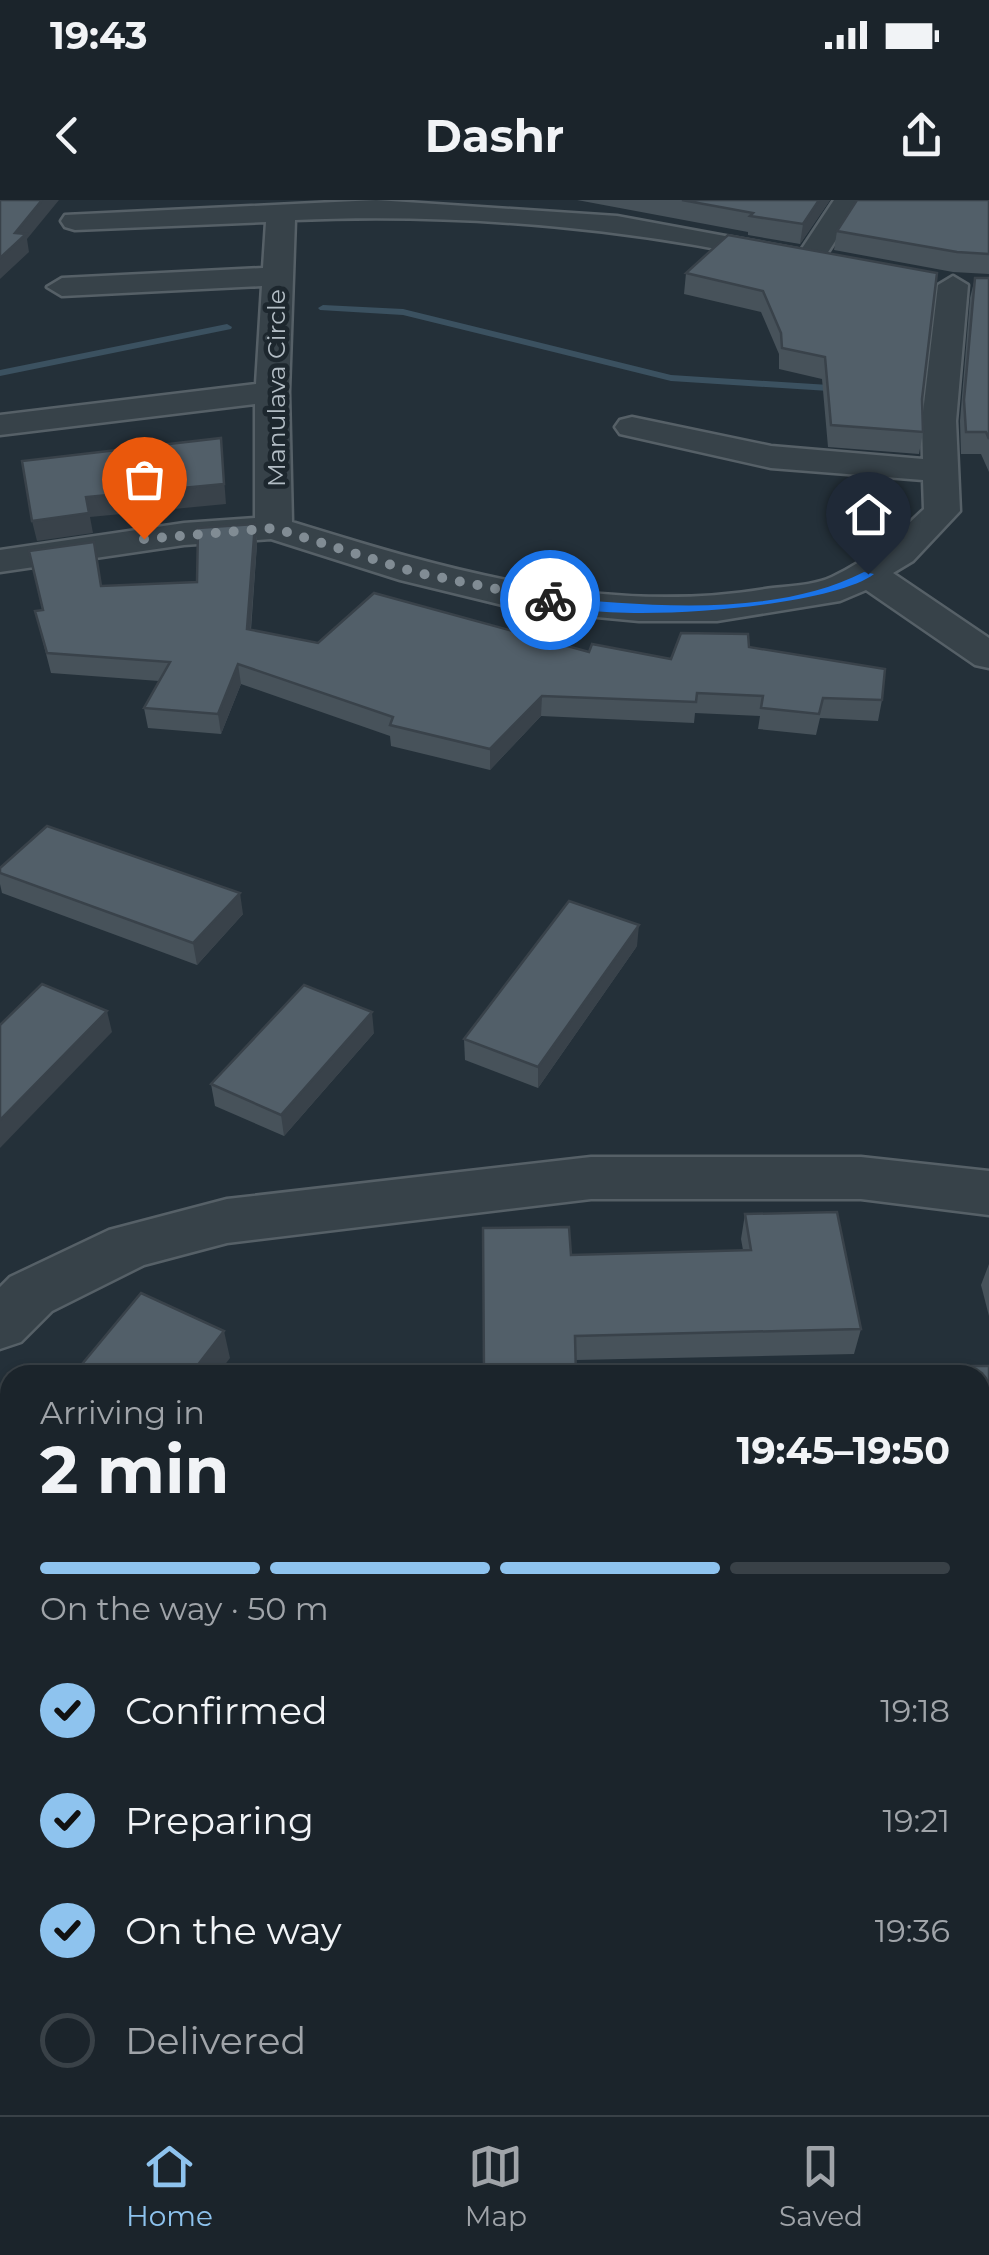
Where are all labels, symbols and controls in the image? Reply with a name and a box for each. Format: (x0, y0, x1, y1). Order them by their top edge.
text: 19:43 (50, 12, 147, 59)
icon: back (40, 108, 95, 163)
text: Dashr (425, 108, 564, 163)
icon: share (894, 108, 949, 163)
street label: Manulava Circle (261, 289, 291, 487)
pin (102, 437, 187, 540)
icon: bag (117, 452, 172, 507)
pin (826, 472, 911, 575)
icon: home (841, 487, 896, 542)
courier (500, 550, 600, 650)
icon: bike (523, 573, 578, 628)
text: Arriving in (40, 1393, 205, 1432)
text: 19:45–19:50 (736, 1427, 950, 1474)
text: 2 min (40, 1430, 229, 1509)
text: On the way · 50 m (40, 1589, 329, 1628)
icon: check (40, 1683, 95, 1738)
text: Confirmed (125, 1687, 328, 1734)
text: 19:18 (880, 1691, 950, 1730)
icon: check (40, 1793, 95, 1848)
text: Preparing (125, 1797, 314, 1844)
text: 19:21 (882, 1801, 950, 1840)
icon: check (40, 1903, 95, 1958)
text: On the way (125, 1907, 342, 1954)
text: 19:36 (875, 1911, 950, 1950)
text: Delivered (125, 2017, 306, 2064)
tab: Home (126, 2139, 213, 2233)
tab: Map (465, 2139, 527, 2233)
tab: Saved (779, 2139, 863, 2233)

